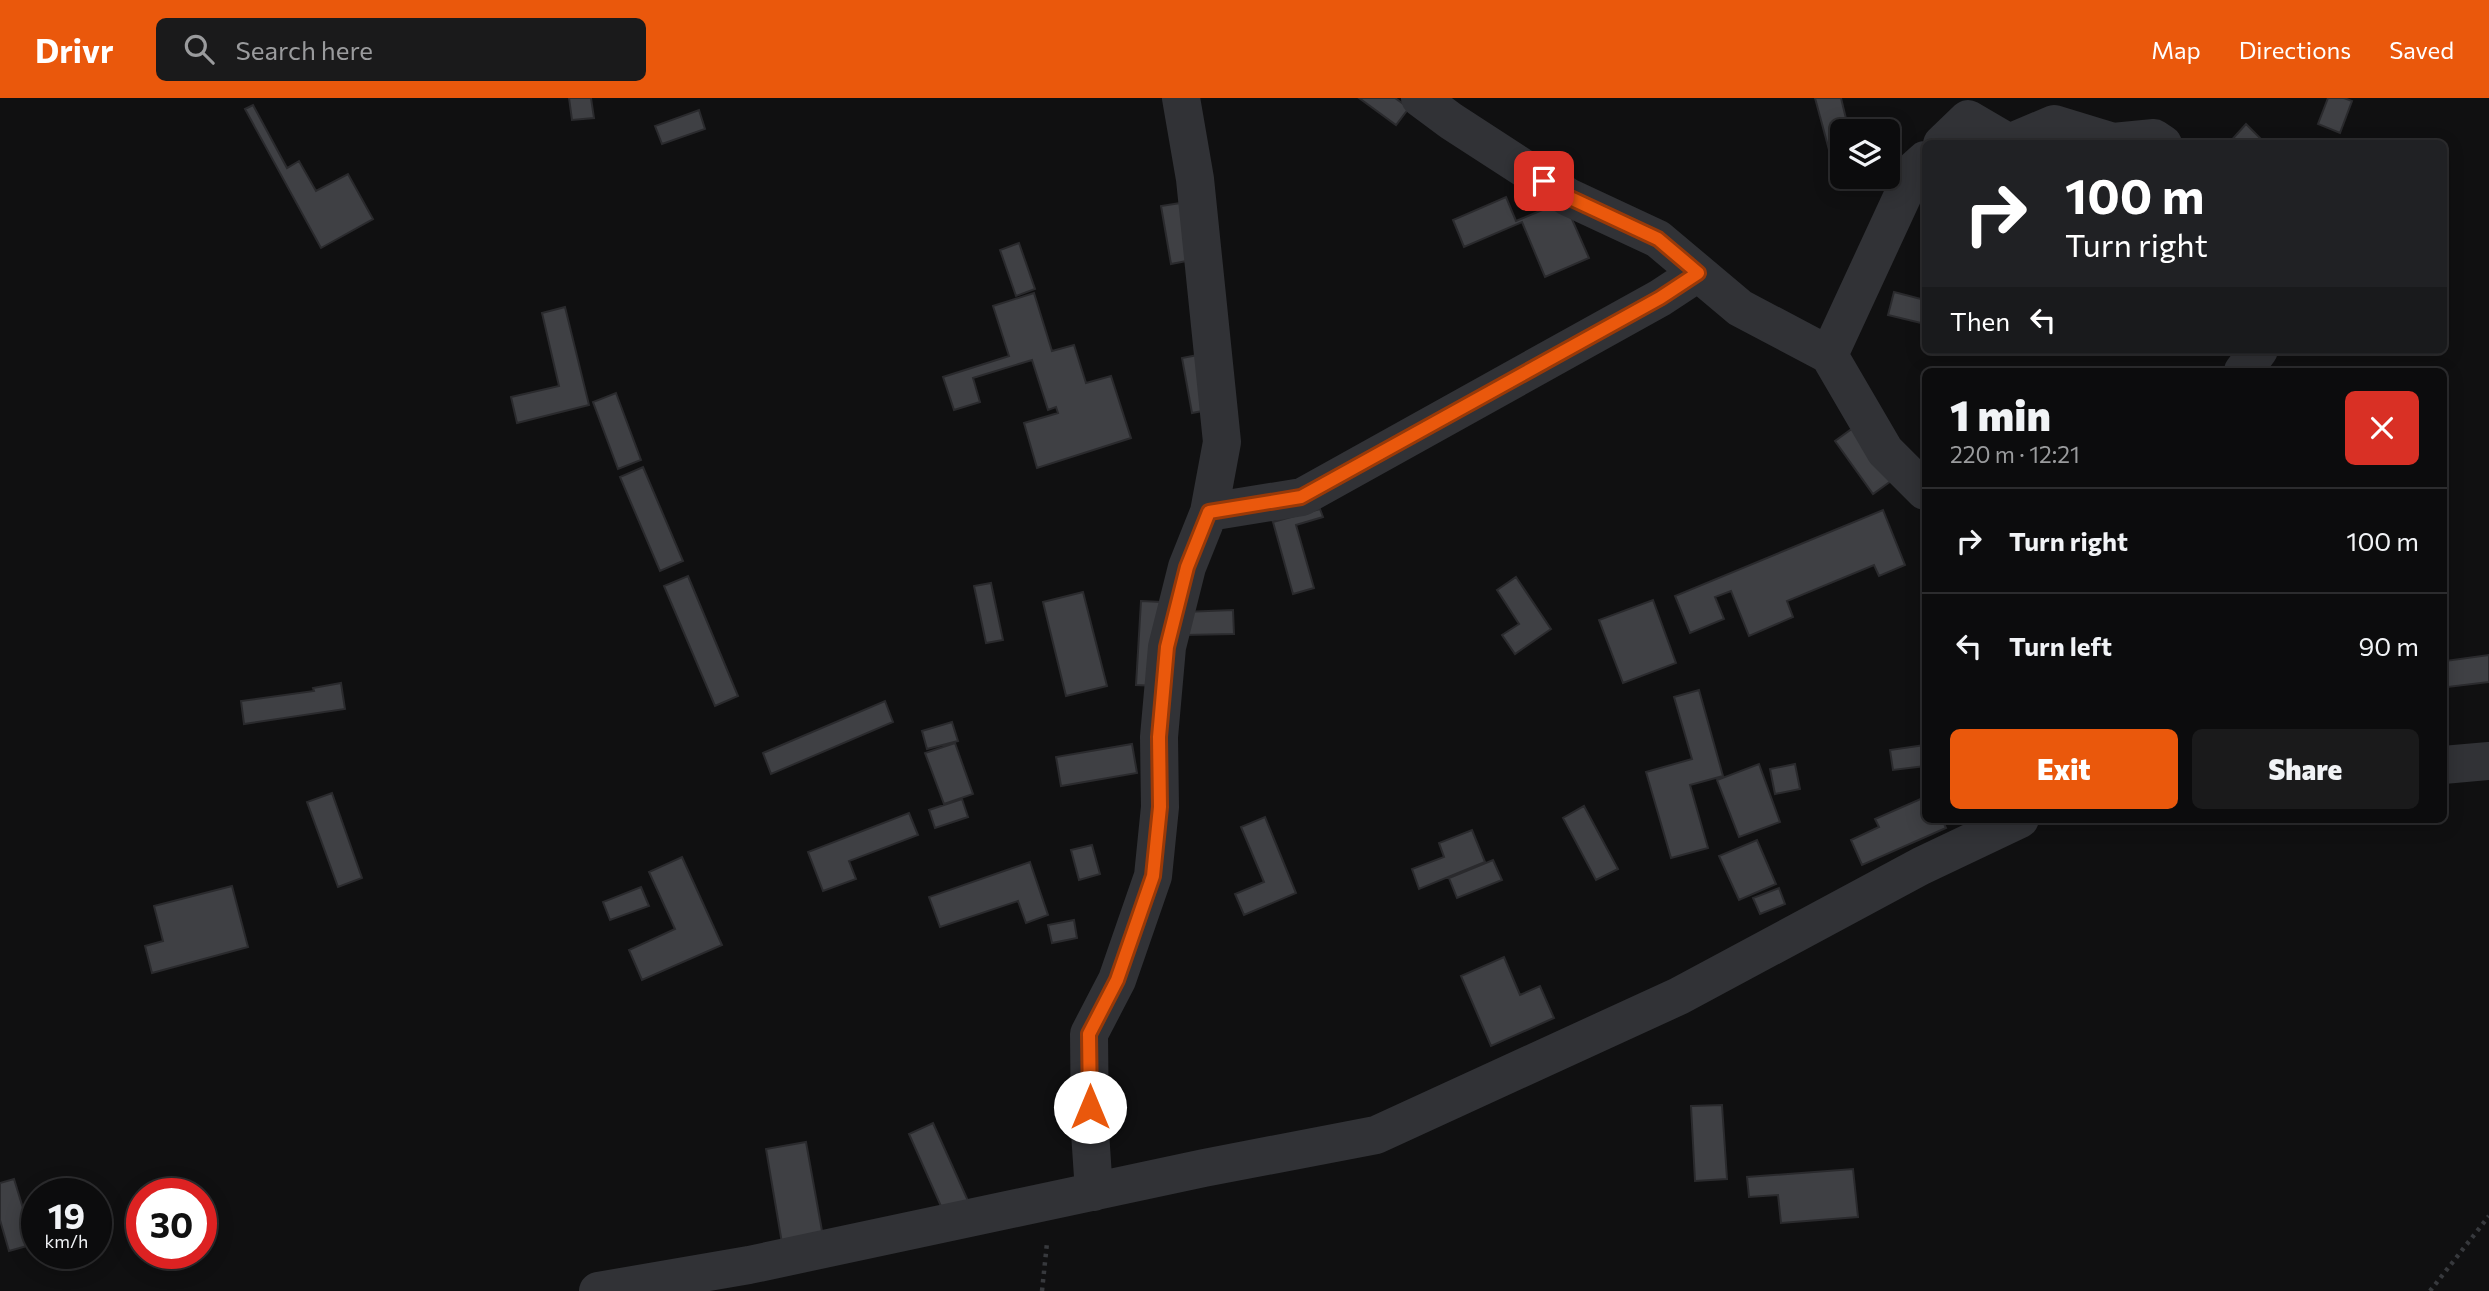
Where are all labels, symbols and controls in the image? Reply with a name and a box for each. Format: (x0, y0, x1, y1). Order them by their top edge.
search box (156, 18, 646, 81)
text: Drivr (35, 29, 114, 70)
icon: search (180, 30, 218, 68)
text: Search here (236, 34, 373, 65)
text: Map (2151, 35, 2201, 64)
text: Directions (2239, 35, 2351, 64)
text: Saved (2389, 35, 2454, 64)
map controls (1830, 119, 1900, 189)
button: layers (1830, 119, 1900, 189)
pin (1514, 151, 1574, 211)
icon: arrive (1525, 162, 1563, 200)
text: 100 m (2065, 164, 2204, 224)
icon: right (1950, 168, 2041, 259)
text: Turn right (2065, 224, 2208, 264)
icon: left (2024, 301, 2062, 339)
text: Then (1950, 305, 2010, 336)
text: 1 min (1950, 388, 2051, 440)
button: close (2345, 391, 2419, 465)
text: 220 m · 12:21 (1950, 440, 2080, 468)
icon: right (1950, 522, 1988, 560)
text: Turn right (2009, 525, 2128, 556)
text: 100 m (2346, 525, 2419, 556)
icon: left (1950, 627, 1988, 665)
text: Turn left (2009, 630, 2112, 661)
text: 90 m (2359, 630, 2419, 661)
button: Exit (1950, 729, 2178, 809)
button: Share (2192, 729, 2419, 809)
position arrow (1053, 1070, 1127, 1144)
speed limit sign: 30 (126, 1178, 217, 1269)
text: 19 (48, 1193, 85, 1236)
text: km/h (45, 1230, 88, 1252)

